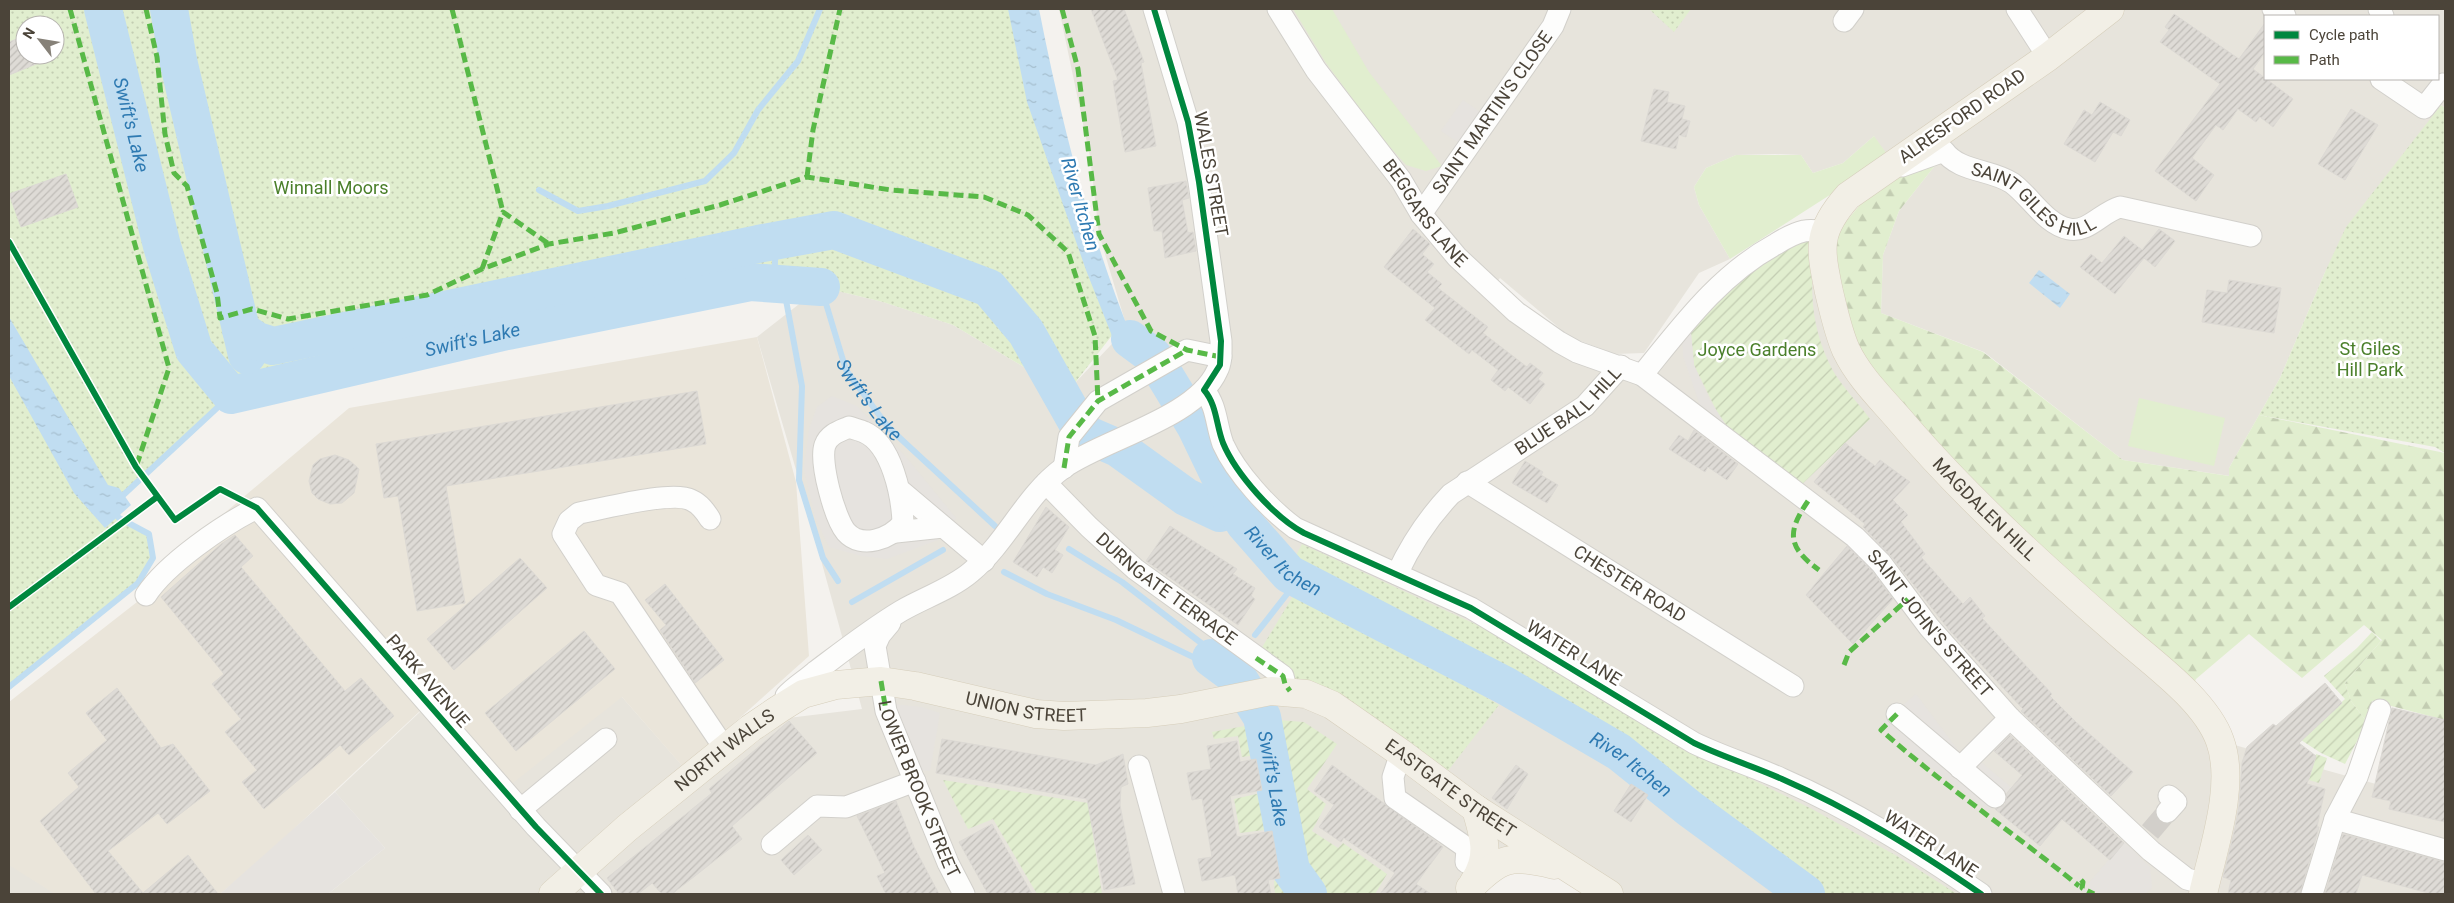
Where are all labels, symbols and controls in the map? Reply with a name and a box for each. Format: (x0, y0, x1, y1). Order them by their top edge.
north arrow (15, 15, 65, 65)
legend (2264, 15, 2439, 80)
text: N (19, 25, 38, 42)
text: Cycle path (2309, 26, 2379, 44)
street label: SAINT MARTIN'S CLOSE (1428, 27, 1556, 198)
text: Path (2309, 51, 2340, 69)
street label: ALRESFORD ROAD (1894, 64, 2029, 167)
water label: Swift's Lake (108, 75, 154, 175)
street label: WALES STREET (1190, 110, 1233, 238)
water label: River Itchen (1056, 155, 1105, 254)
street label: BEGGARS LANE (1379, 155, 1472, 271)
street label: SAINT GILES HILL (1969, 158, 2100, 240)
park label: Winnall Moors (274, 177, 388, 198)
water label: Swift's Lake (422, 318, 522, 362)
park label: St Giles Hill Park (2337, 338, 2404, 380)
park label: Joyce Gardens (1698, 339, 1816, 360)
water label: Swift's Lake (831, 356, 907, 446)
street label: BLUE BALL HILL (1511, 362, 1626, 459)
street label: MAGDALEN HILL (1929, 453, 2042, 565)
water label: River Itchen (1240, 521, 1325, 601)
street label: DURNGATE TERRACE (1092, 528, 1241, 649)
street label: CHESTER ROAD (1570, 540, 1690, 627)
street label: SAINT JOHN'S STREET (1863, 545, 1997, 701)
street label: WATER LANE (1523, 615, 1625, 690)
street label: PARK AVENUE (382, 630, 474, 731)
street label: UNION STREET (964, 687, 1088, 726)
street label: LOWER BROOK STREET (874, 699, 965, 881)
street label: NORTH WALLS (670, 704, 778, 795)
water label: River Itchen (1586, 727, 1677, 802)
water label: Swift's Lake (1253, 729, 1294, 829)
street label: EASTGATE STREET (1381, 734, 1520, 842)
street label: WATER LANE (1881, 806, 1982, 882)

